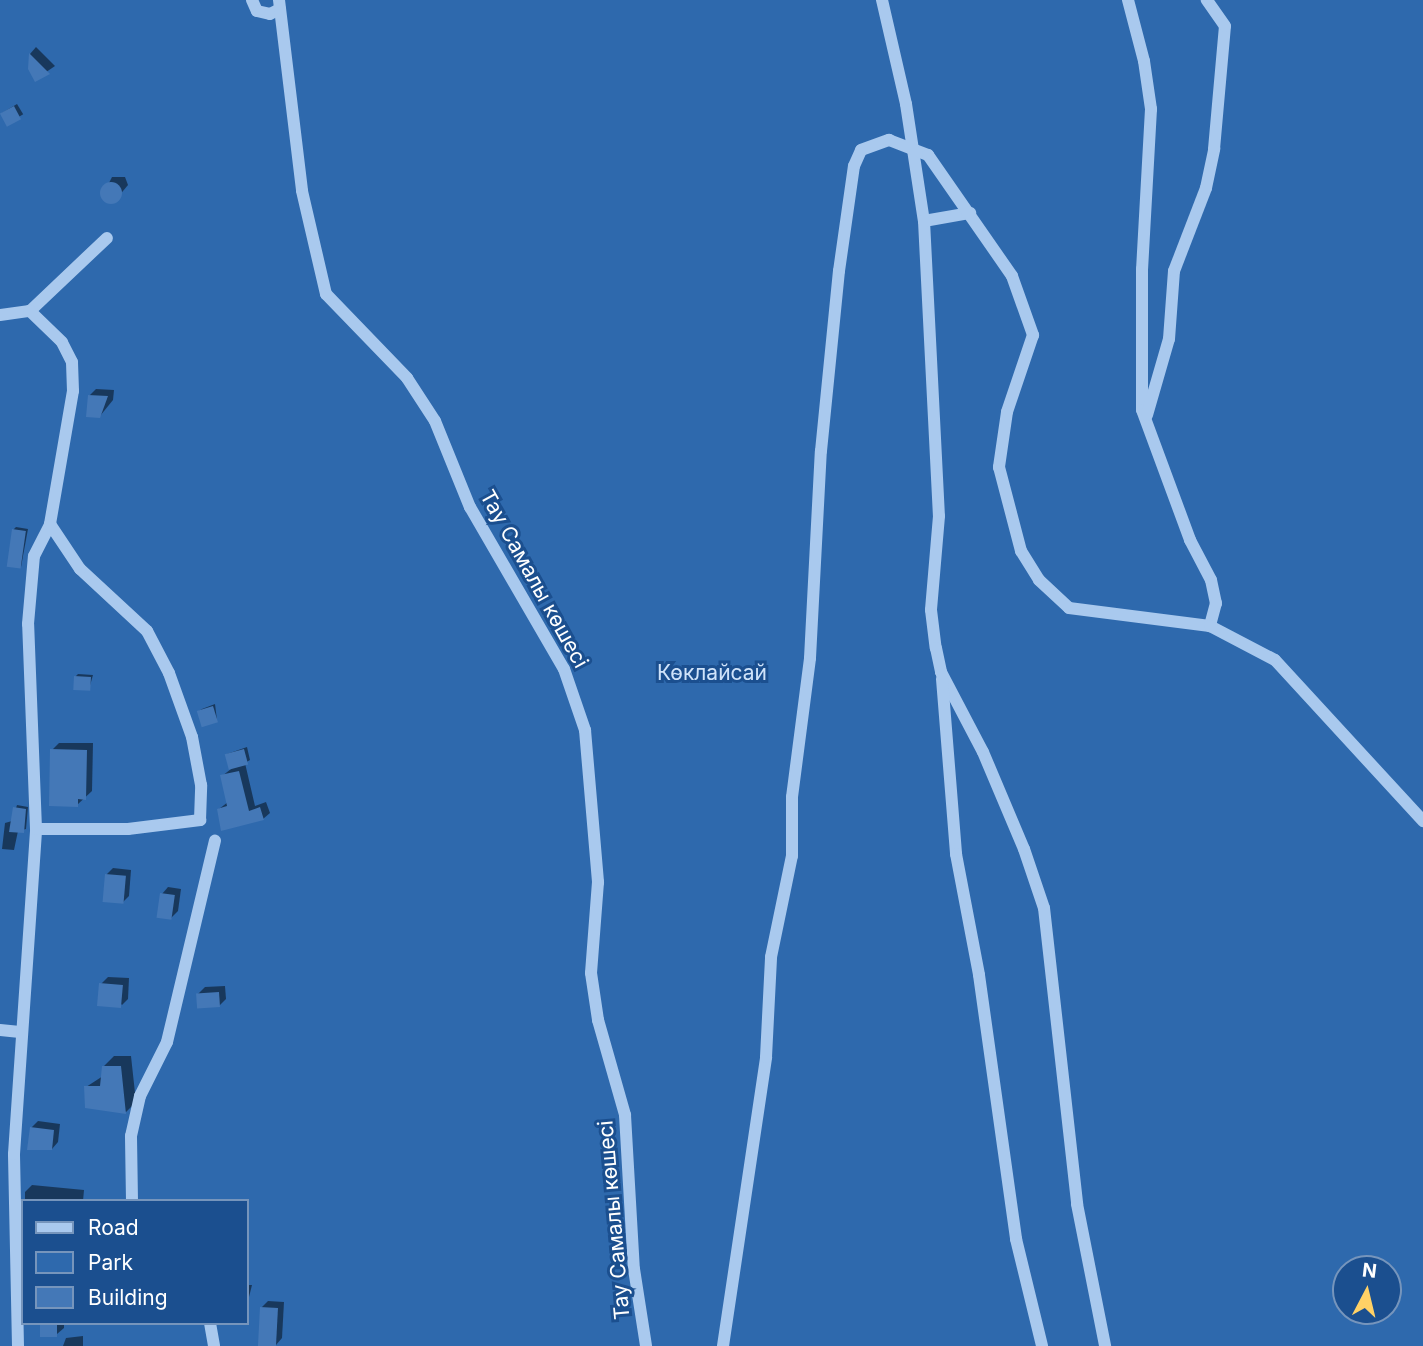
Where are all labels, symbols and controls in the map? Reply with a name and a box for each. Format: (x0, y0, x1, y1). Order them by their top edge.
street label: Тау Самалы көшесі (475, 485, 593, 673)
park label: Көклайсай (657, 660, 767, 686)
street label: Тау Самалы көшесі (593, 1119, 635, 1321)
legend (21, 1199, 248, 1325)
text: Road (88, 1215, 139, 1240)
text: Park (88, 1250, 133, 1275)
north arrow (1332, 1255, 1402, 1325)
text: N (1361, 1258, 1378, 1283)
text: Building (88, 1285, 168, 1310)

